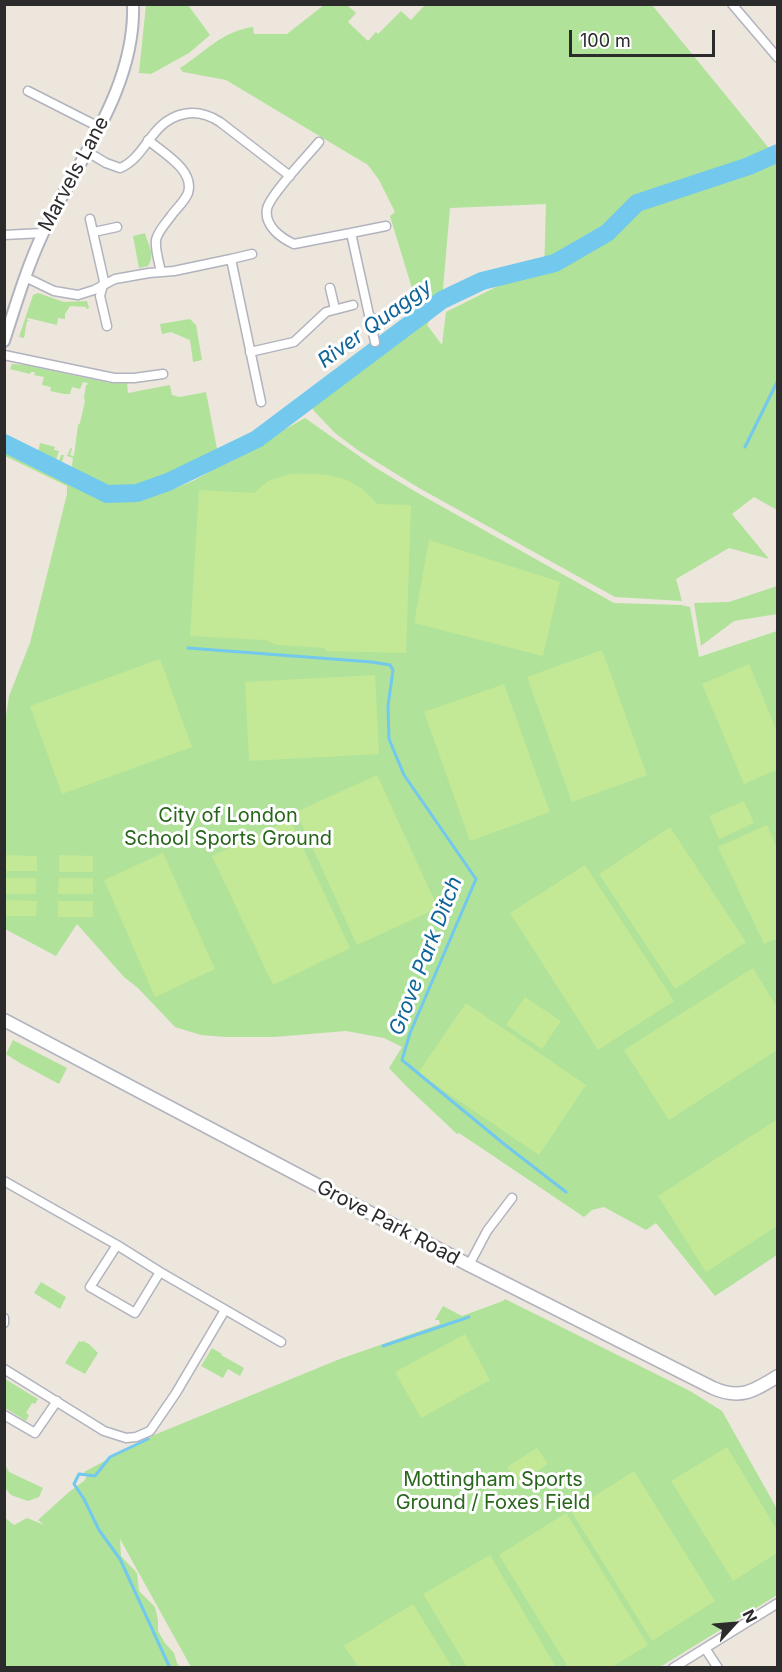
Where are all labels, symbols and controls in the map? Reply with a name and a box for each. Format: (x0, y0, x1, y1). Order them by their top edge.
scale bar (572, 18, 718, 56)
text: 100 m (580, 30, 631, 51)
street label: Marvels Lane (34, 112, 114, 236)
water label: River Quaggy (313, 274, 437, 374)
park label: City of London School Sports Ground (124, 804, 332, 851)
water label: Grove Park Ditch (384, 873, 468, 1039)
street label: Grove Park Road (312, 1175, 464, 1271)
park label: Mottingham Sports Ground / Foxes Field (396, 1468, 590, 1515)
north arrow (704, 1594, 764, 1654)
text: N (739, 1606, 762, 1626)

